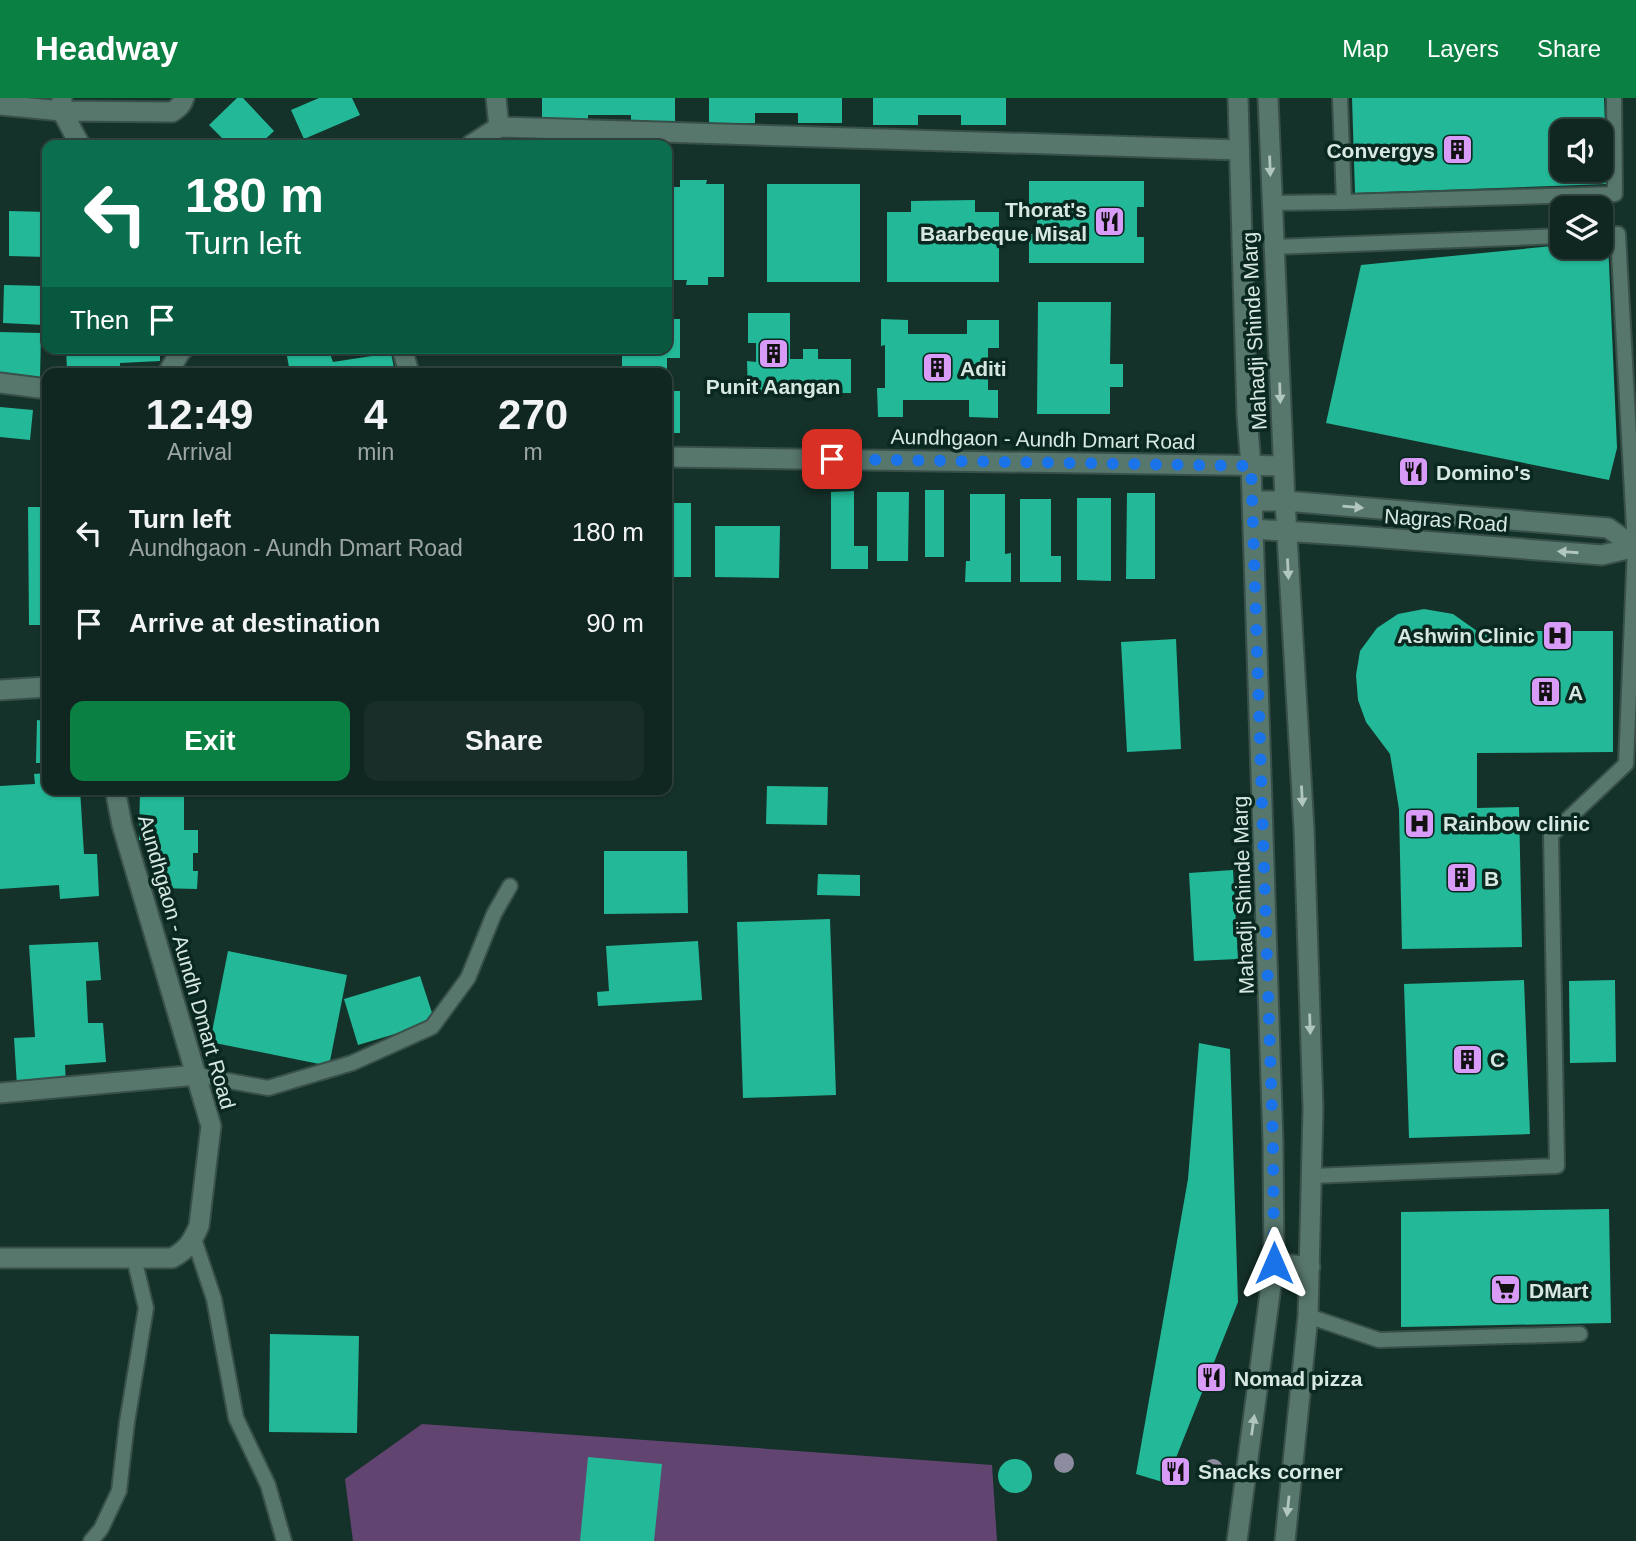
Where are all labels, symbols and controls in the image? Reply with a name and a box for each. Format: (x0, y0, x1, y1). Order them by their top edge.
text: Headway (35, 30, 178, 67)
text: Map (1342, 35, 1389, 62)
text: Layers (1427, 35, 1499, 62)
text: Share (1537, 35, 1601, 62)
map controls (1550, 119, 1613, 259)
button: sound (1550, 119, 1613, 182)
building icon: Convergys (1441, 133, 1475, 167)
place label: Convergys (1326, 139, 1435, 162)
one-way arrow (1264, 155, 1275, 177)
icon: left (70, 168, 161, 259)
text: 180 m (185, 168, 324, 222)
button: layers (1550, 196, 1613, 259)
place label: Thorat's Baarbeque Misal (920, 198, 1087, 245)
restaurant icon: Thorat's Baarbeque Misal (1093, 204, 1127, 238)
text: Turn left (185, 225, 301, 261)
street label: Mahadji Shinde Marg (1237, 231, 1271, 431)
icon: arrive (143, 301, 181, 339)
text: Then (70, 305, 129, 335)
building icon: Punit Aangan (756, 337, 790, 371)
building icon: Aditi (920, 351, 954, 385)
place label: Aditi (960, 357, 1007, 380)
place label: Punit Aangan (706, 375, 840, 398)
one-way arrow (1274, 383, 1285, 405)
text: 12:49 (146, 391, 253, 438)
text: 4 (364, 391, 387, 438)
text: 270 (498, 391, 568, 438)
street label: Aundhgaon - Aundh Dmart Road (890, 425, 1196, 453)
pin (802, 429, 862, 489)
text: Arrival (167, 439, 232, 465)
text: min (357, 439, 394, 465)
text: m (524, 439, 543, 465)
icon: arrive (813, 440, 851, 478)
restaurant icon: Domino's (1396, 455, 1430, 489)
place label: Domino's (1436, 461, 1531, 484)
one-way arrow (1342, 502, 1364, 513)
text: Turn left (129, 504, 231, 534)
street label: Nagras Road (1383, 504, 1509, 536)
icon: left (70, 514, 108, 552)
text: 180 m (572, 517, 644, 547)
text: Aundhgaon - Aundh Dmart Road (129, 535, 463, 561)
one-way arrow (1557, 546, 1579, 557)
one-way arrow (1283, 558, 1294, 580)
icon: arrive (70, 605, 108, 643)
text: Arrive at destination (129, 608, 380, 638)
text: 90 m (586, 608, 644, 638)
hospital icon: Ashwin Clinic (1541, 618, 1575, 652)
place label: Ashwin Clinic (1397, 624, 1535, 647)
building icon: A (1528, 675, 1562, 709)
place label: A (1568, 681, 1583, 704)
button: Exit (70, 701, 350, 781)
button: Share (364, 701, 644, 781)
one-way arrow (1296, 786, 1307, 808)
street label: Mahadji Shinde Marg (1228, 795, 1258, 995)
hospital icon: Rainbow clinic (1403, 806, 1437, 840)
street label: Aundhgaon - Aundh Dmart Road (134, 812, 240, 1112)
place label: Rainbow clinic (1443, 812, 1590, 835)
building icon: B (1444, 861, 1478, 895)
place label: B (1484, 867, 1499, 890)
one-way arrow (1305, 1013, 1316, 1035)
building icon: C (1450, 1042, 1484, 1076)
place label: C (1490, 1048, 1505, 1071)
position arrow (1237, 1226, 1311, 1300)
supermarket icon: DMart (1489, 1273, 1523, 1307)
place label: DMart (1529, 1279, 1589, 1302)
restaurant icon: Nomad pizza (1194, 1361, 1228, 1395)
place label: Nomad pizza (1234, 1367, 1363, 1390)
one-way arrow (1248, 1414, 1259, 1436)
restaurant icon: Snacks corner (1158, 1454, 1192, 1488)
place label: Snacks corner (1198, 1460, 1343, 1483)
one-way arrow (1283, 1495, 1294, 1517)

